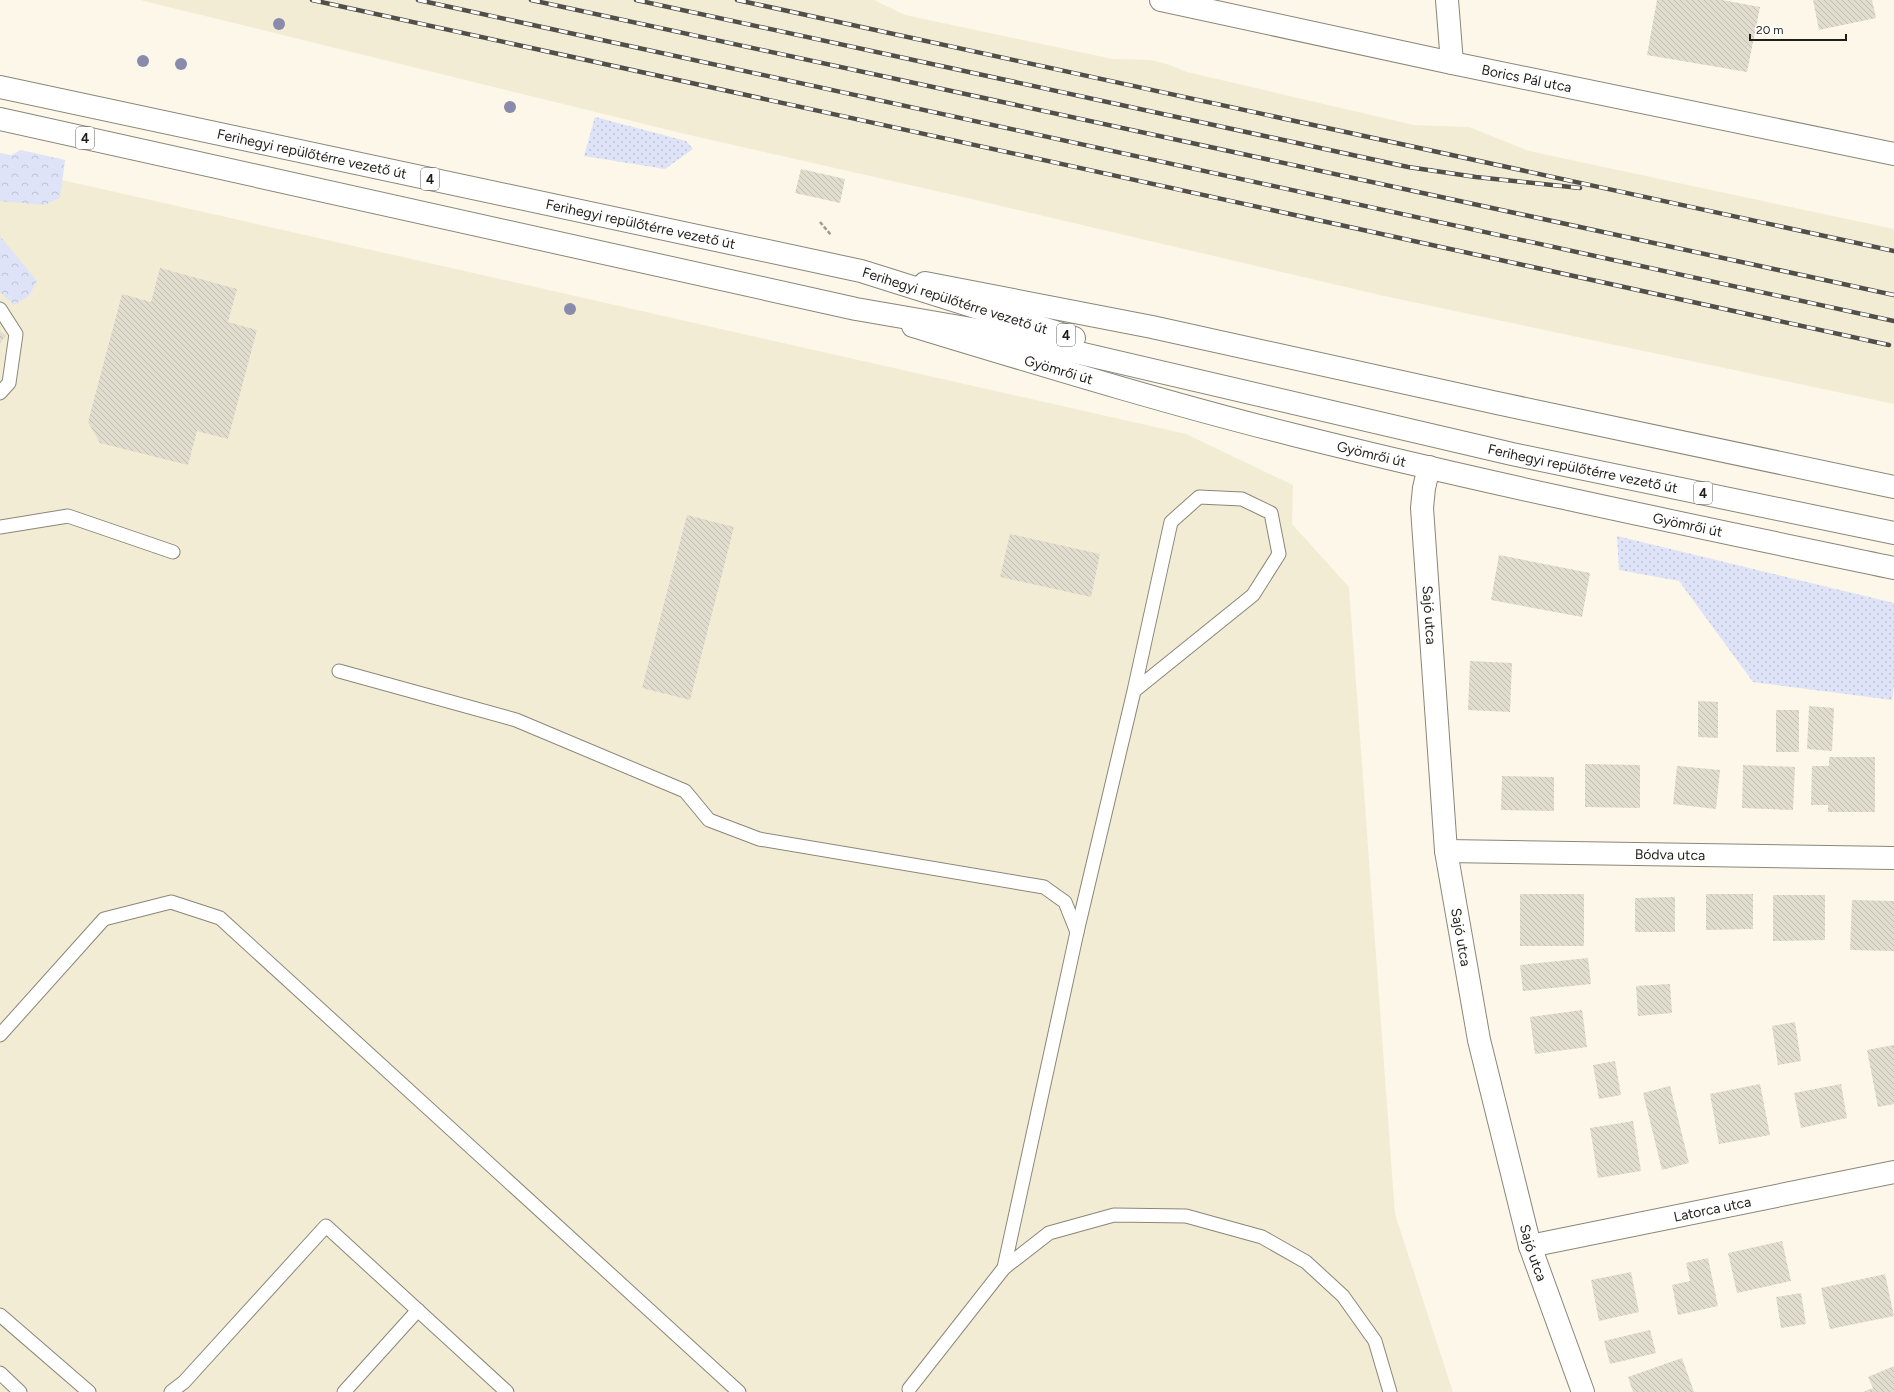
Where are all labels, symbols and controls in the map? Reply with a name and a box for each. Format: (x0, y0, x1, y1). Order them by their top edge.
scale bar (1750, 16, 1846, 42)
text: 20 m (1756, 23, 1784, 37)
street label: Borics Pál utca (1480, 61, 1573, 96)
street label: Ferihegyi repülőtérre vezető út (215, 126, 408, 183)
road number: 4 (76, 127, 94, 149)
road number: 4 (421, 168, 439, 190)
street label: Ferihegyi repülőtérre vezető út (544, 196, 737, 253)
street label: Ferihegyi repülőtérre vezető út (860, 264, 1050, 338)
road number: 4 (1057, 324, 1075, 346)
street label: Gyömrői út (1022, 352, 1095, 388)
street label: Gyömrői út (1335, 438, 1408, 471)
street label: Ferihegyi repülőtérre vezető út (1486, 441, 1679, 497)
road number: 4 (1694, 482, 1712, 504)
street label: Gyömrői út (1651, 509, 1724, 541)
street label: Sajó utca (1418, 585, 1440, 645)
street label: Bódva utca (1635, 846, 1705, 864)
street label: Sajó utca (1447, 907, 1474, 968)
street label: Latorca utca (1672, 1193, 1753, 1226)
street label: Sajó utca (1516, 1223, 1550, 1284)

